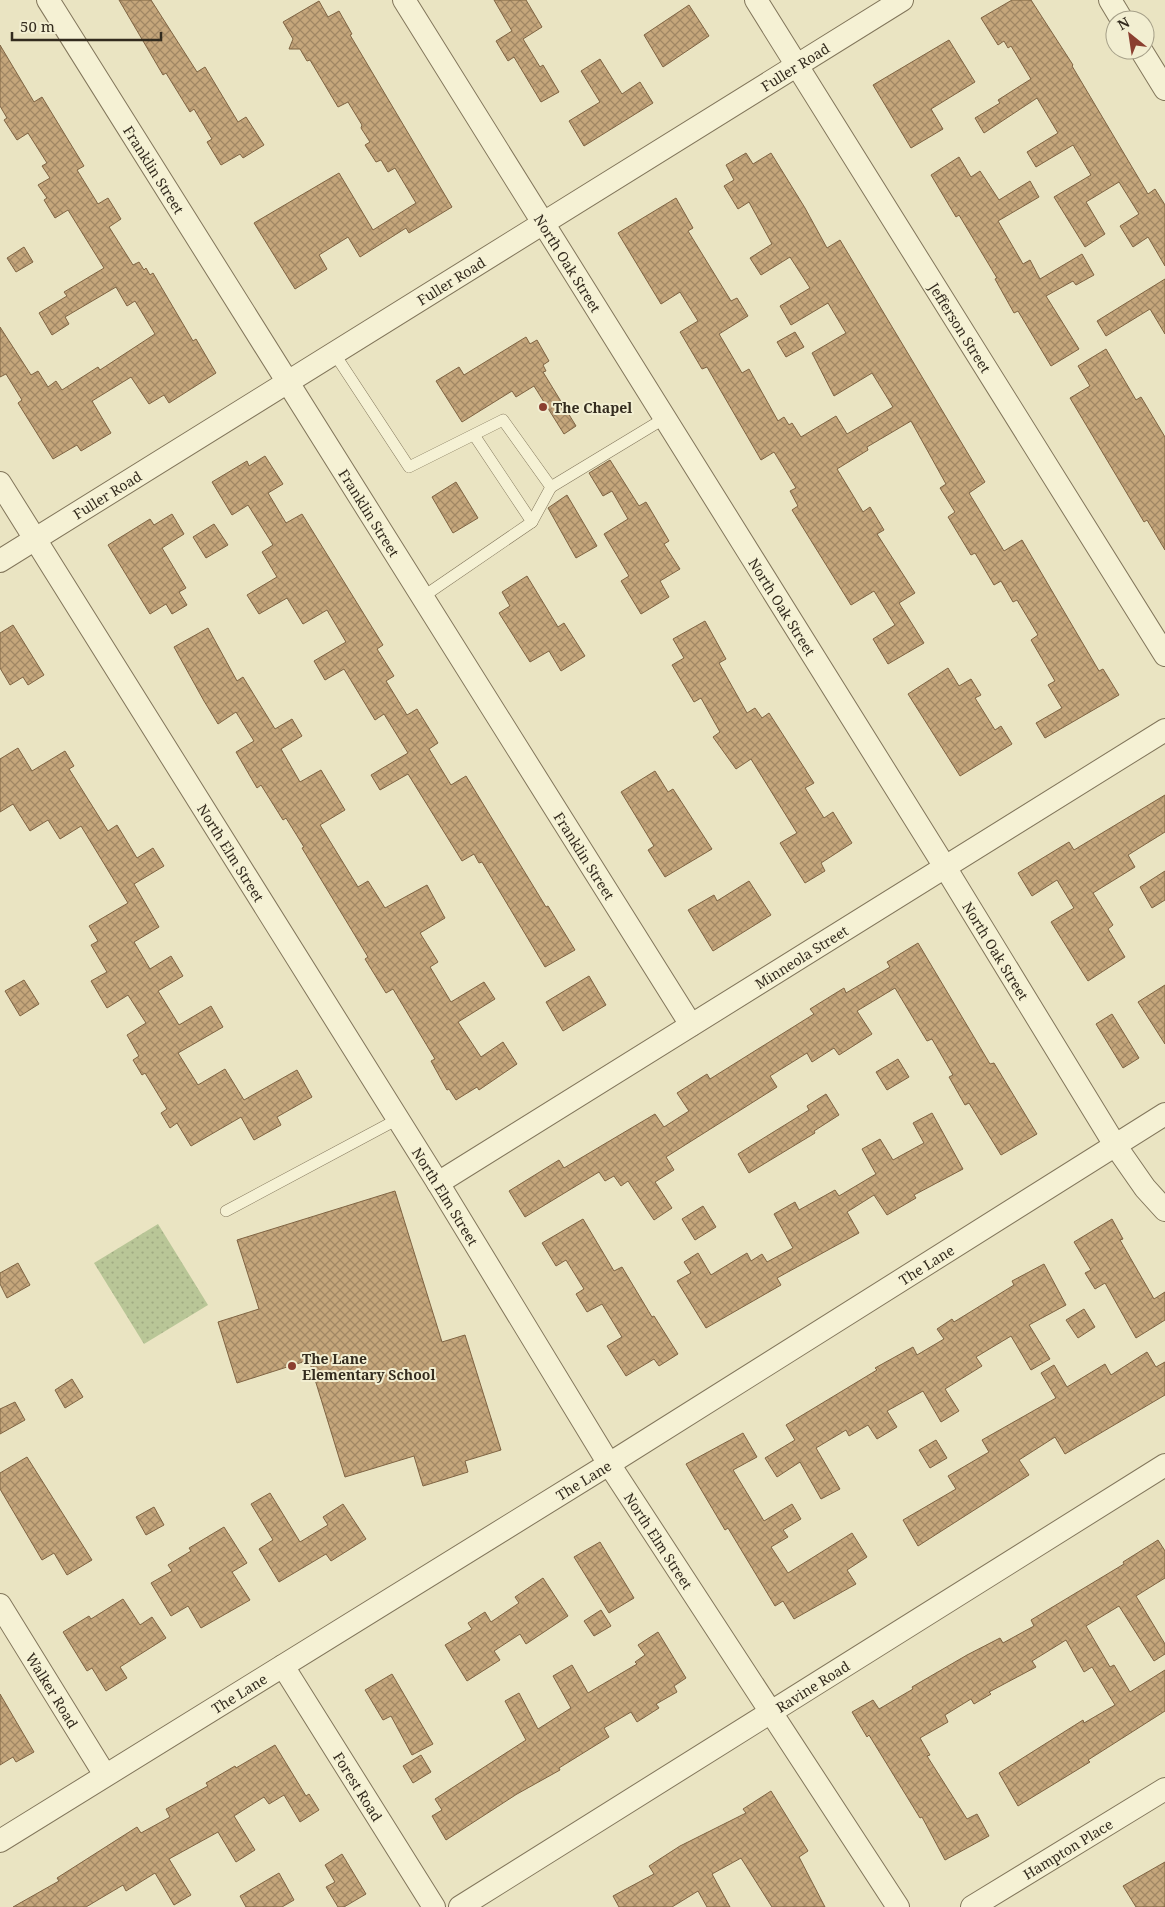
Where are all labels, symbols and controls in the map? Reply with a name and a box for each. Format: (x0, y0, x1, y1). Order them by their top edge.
scale bar (12, 10, 161, 42)
north arrow (1105, 10, 1155, 60)
text: N (1114, 12, 1133, 34)
text: 50 m (20, 16, 55, 36)
street label: Fuller Road (757, 38, 833, 95)
street label: Franklin Street (120, 122, 189, 217)
street label: North Oak Street (530, 210, 606, 316)
street label: Fuller Road (413, 252, 489, 309)
street label: Jefferson Street (925, 278, 996, 376)
place label: The Chapel (553, 398, 632, 417)
marker: The Chapel (537, 401, 549, 413)
street label: Franklin Street (335, 465, 404, 560)
street label: Fuller Road (69, 466, 145, 523)
street label: North Oak Street (745, 554, 820, 659)
street label: North Elm Street (194, 800, 269, 905)
street label: Franklin Street (550, 808, 619, 903)
street label: North Oak Street (959, 898, 1034, 1003)
street label: Minneola Street (751, 920, 851, 993)
street label: North Elm Street (408, 1143, 483, 1249)
street label: The Lane (895, 1240, 957, 1289)
place label: The Lane Elementary School (302, 1349, 435, 1384)
marker: The Lane Elementary School (286, 1360, 298, 1372)
street label: The Lane (552, 1456, 615, 1504)
street label: North Elm Street (620, 1488, 697, 1593)
street label: Walker Road (22, 1649, 83, 1732)
street label: Ravine Road (772, 1656, 853, 1716)
street label: The Lane (208, 1669, 270, 1717)
street label: Forest Road (329, 1748, 388, 1825)
street label: Hampton Place (1019, 1814, 1116, 1883)

